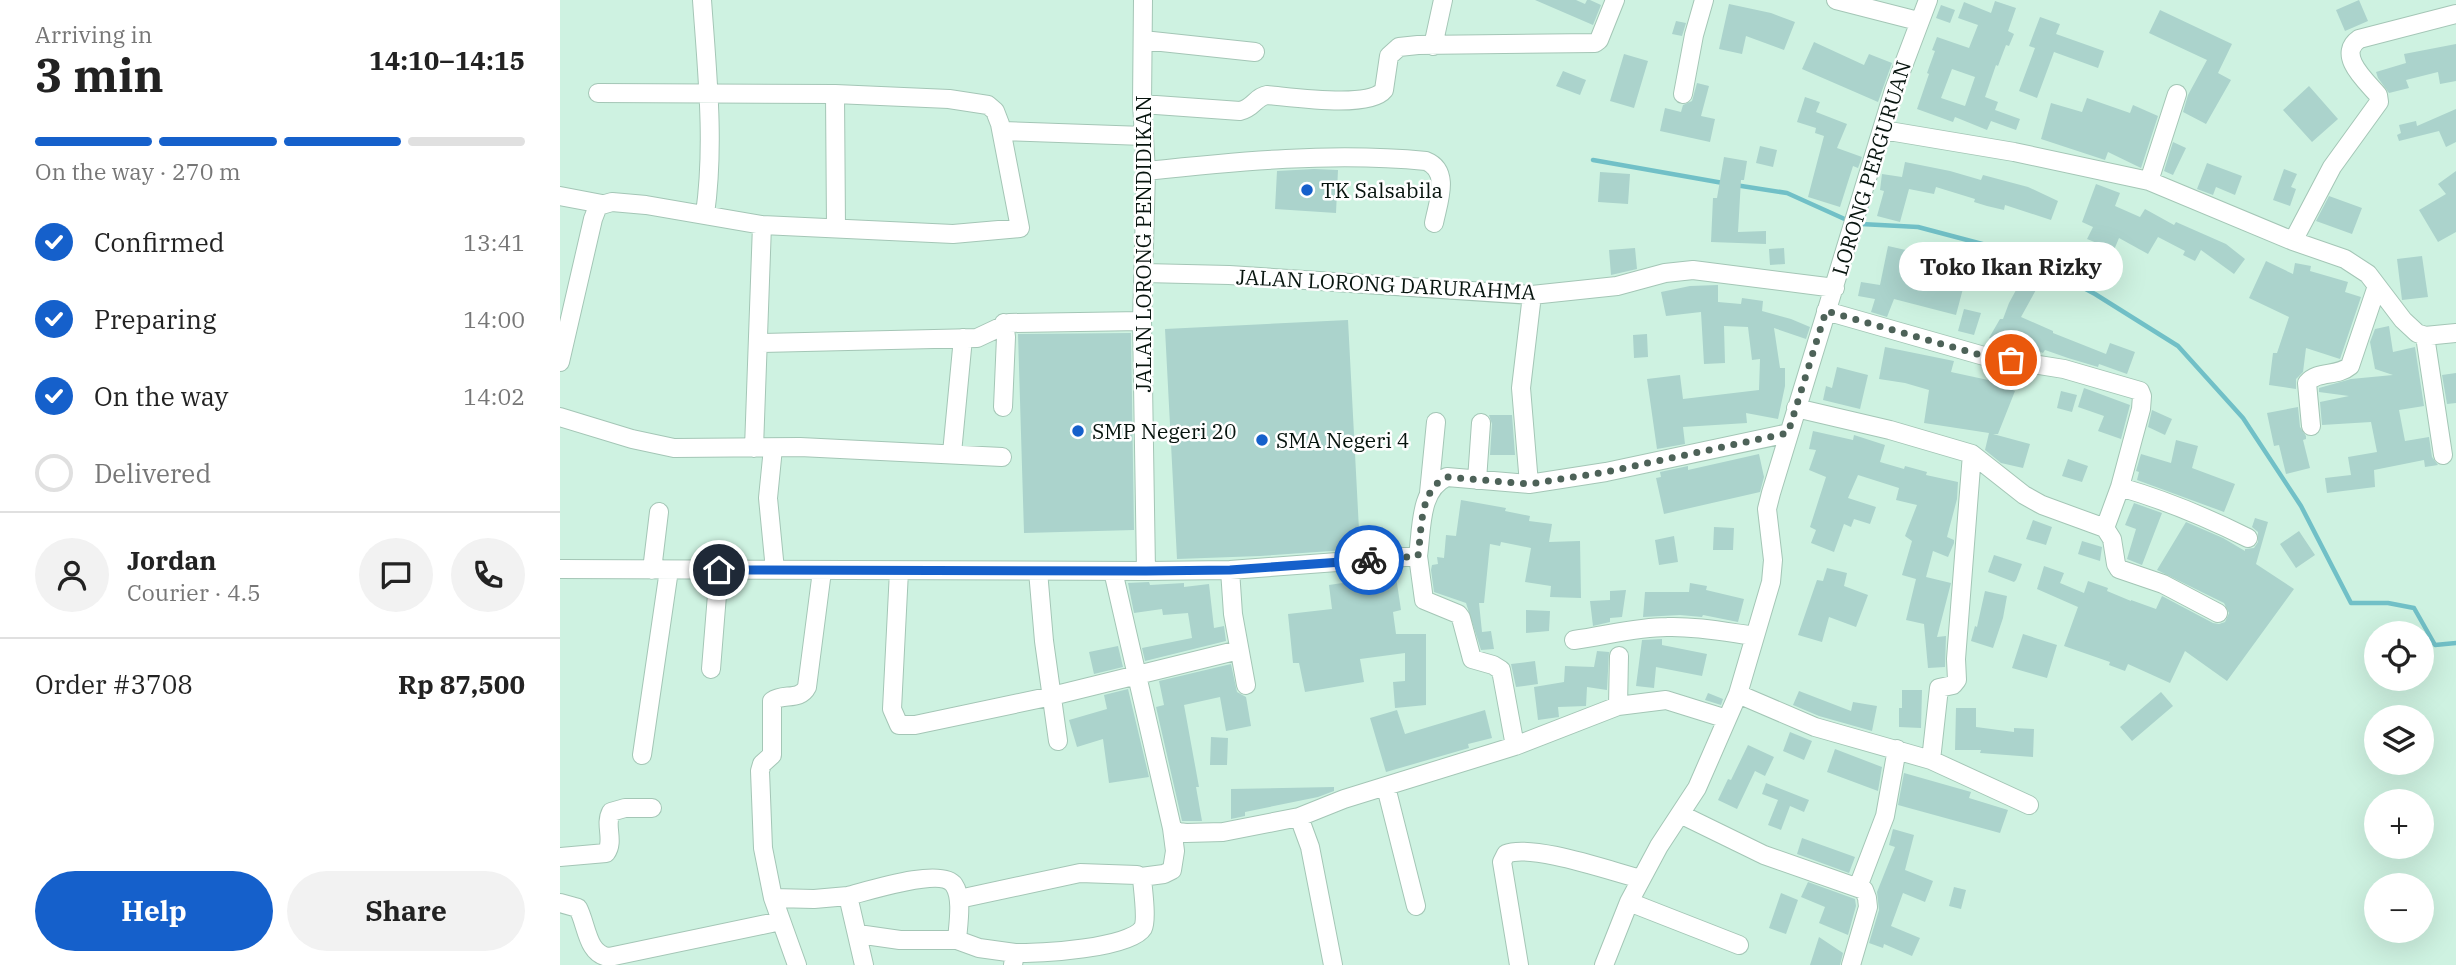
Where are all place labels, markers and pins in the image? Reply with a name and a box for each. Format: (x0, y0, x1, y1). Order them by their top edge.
place label: TK Salsabila (1321, 176, 1443, 204)
marker: TK Salsabila (1299, 182, 1315, 198)
callout: Toko Ikan Rizky (1899, 241, 2123, 290)
pin (1981, 330, 2041, 390)
place label: SMP Negeri 20 (1092, 417, 1237, 445)
marker: SMP Negeri 20 (1070, 423, 1086, 439)
place label: SMA Negeri 4 (1276, 426, 1409, 454)
marker: SMA Negeri 4 (1254, 432, 1270, 448)
pin (689, 540, 749, 600)

